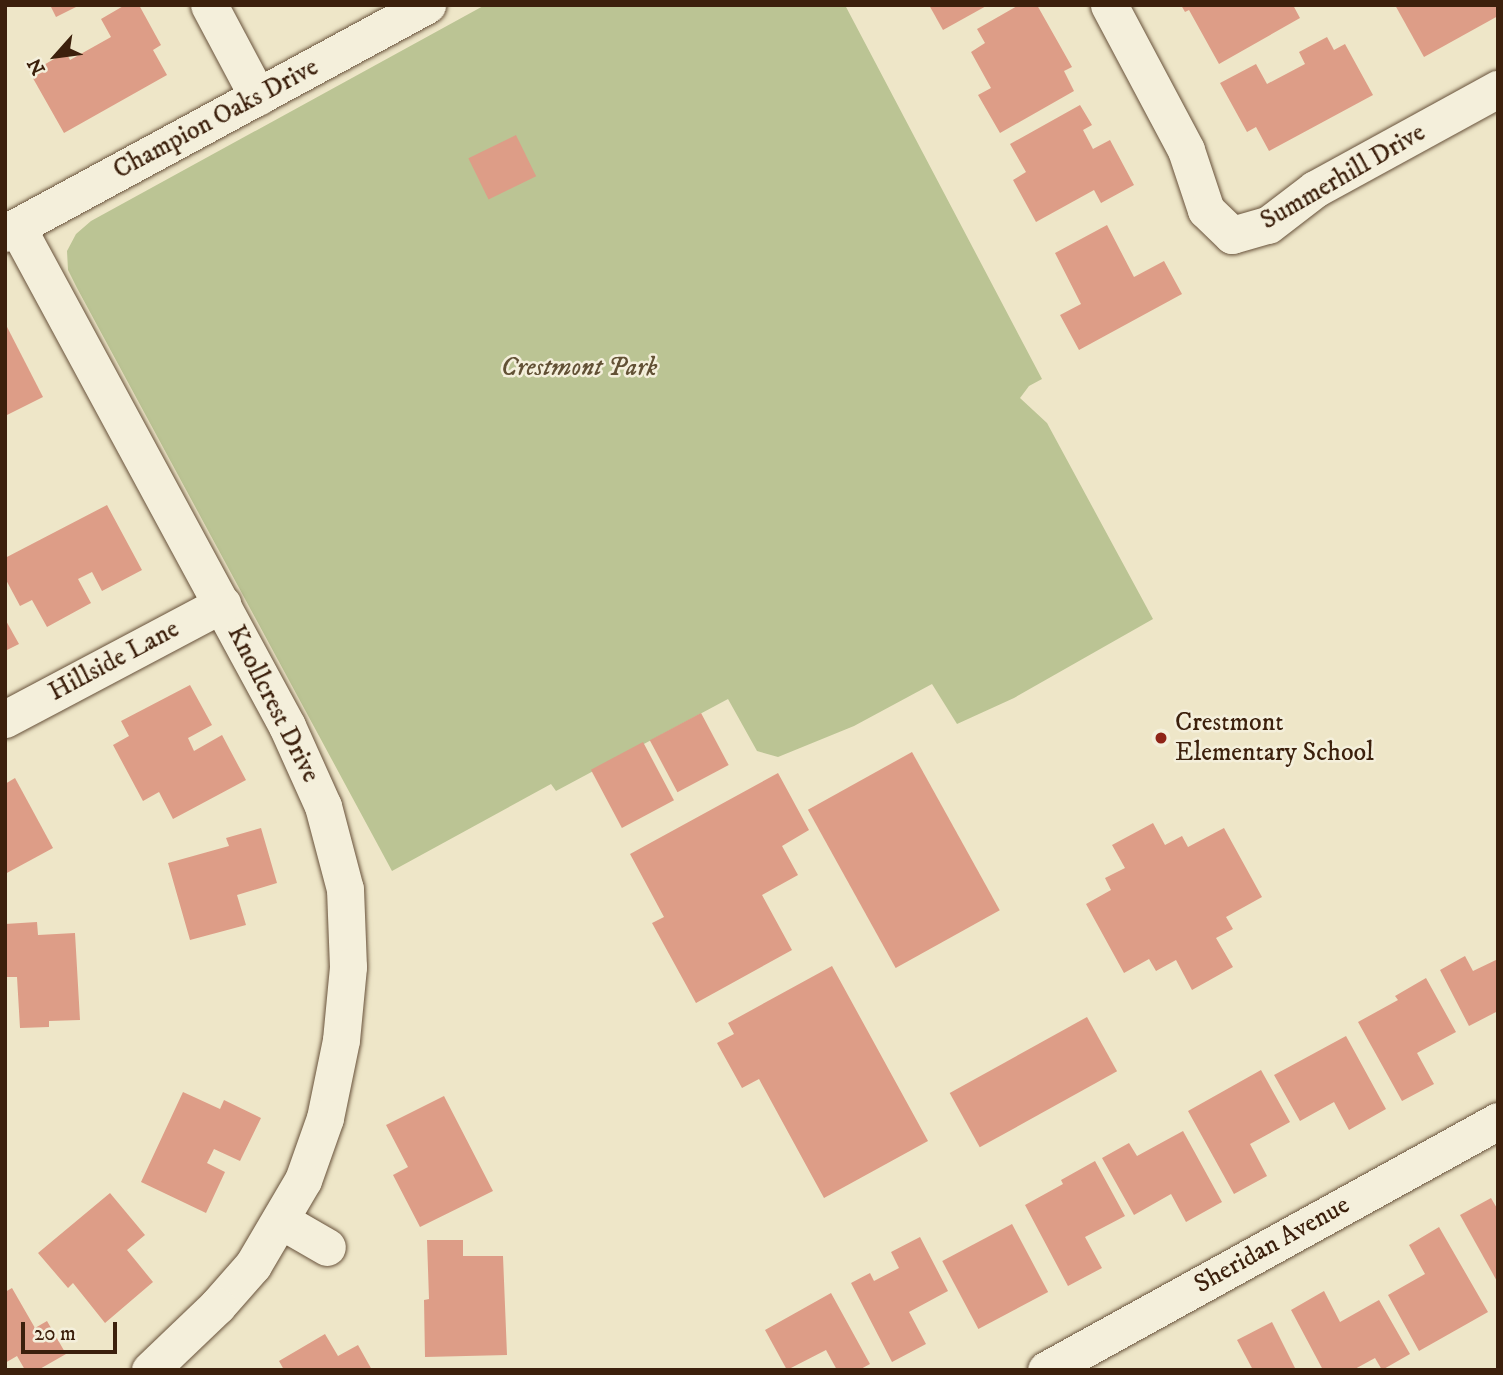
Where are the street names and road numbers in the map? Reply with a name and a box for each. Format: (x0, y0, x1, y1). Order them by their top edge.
street label: Champion Oaks Drive (108, 52, 324, 186)
street label: Summerhill Drive (1255, 117, 1431, 237)
street label: Hillside Lane (44, 614, 184, 708)
street label: Knollcrest Drive (220, 620, 326, 788)
street label: Sheridan Avenue (1189, 1190, 1355, 1300)

